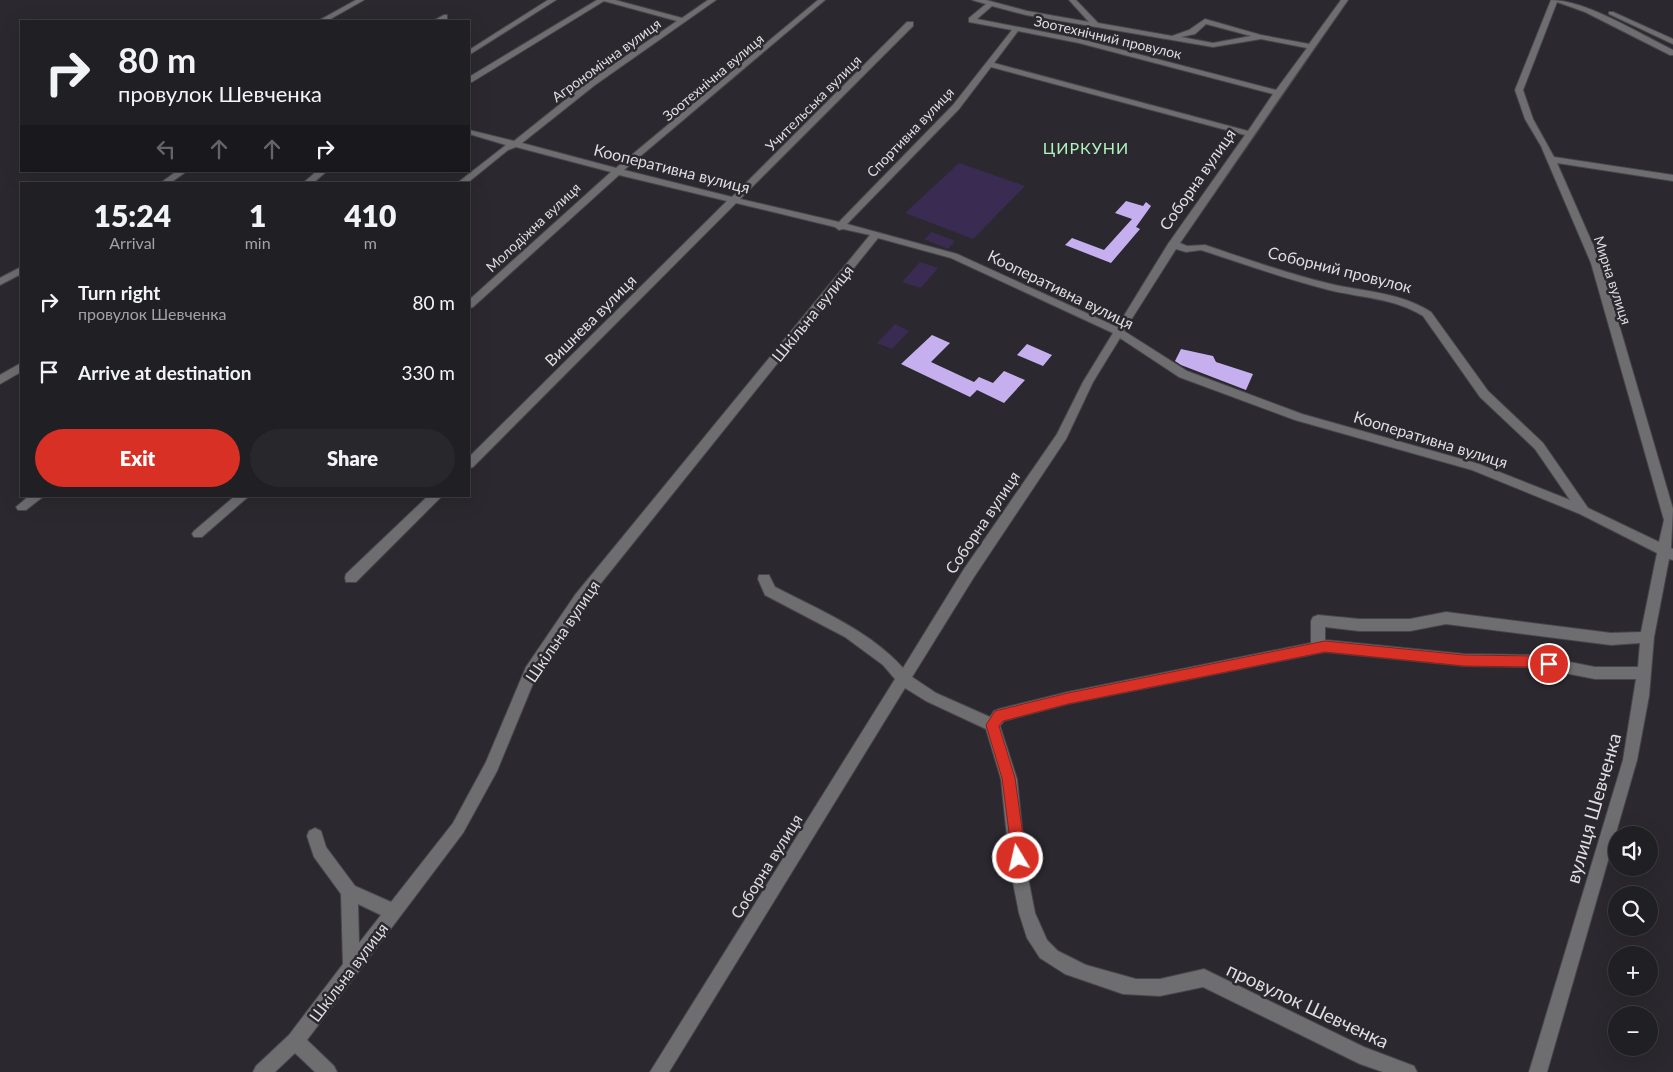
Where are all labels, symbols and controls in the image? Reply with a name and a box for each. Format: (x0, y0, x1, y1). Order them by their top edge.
street label: Зоотехнічний провулок (1033, 12, 1184, 62)
street label: Агрономічна вулиця (548, 15, 664, 105)
street label: Зоотехнічна вулиця (659, 30, 767, 124)
text: 80 m (118, 38, 196, 80)
icon: right (35, 40, 100, 105)
street label: Учительська вулиця (762, 52, 864, 154)
text: провулок Шевченка (118, 80, 322, 107)
street label: Спортивна вулиця (863, 84, 957, 180)
street label: Соборна вулиця (1155, 125, 1239, 233)
icon: left (152, 135, 180, 163)
icon: ahead (205, 135, 233, 163)
icon: ahead (258, 135, 286, 163)
icon: right (311, 135, 339, 163)
district label: ЦИРКУНИ (1043, 138, 1129, 157)
street label: Кооперативна вулиця (592, 139, 752, 197)
street label: Молодіжна вулиця (482, 179, 584, 275)
text: 15:24 (94, 197, 171, 233)
text: 1 (249, 197, 266, 233)
text: 410 (344, 197, 396, 233)
text: Arrival (109, 233, 155, 252)
text: min (245, 233, 271, 252)
text: m (364, 233, 377, 252)
street label: Мирна вулиця (1591, 234, 1635, 326)
street label: Соборний провулок (1266, 242, 1415, 296)
street label: Кооперативна вулиця (985, 245, 1137, 333)
street label: Шкільна вулиця (767, 261, 857, 365)
street label: Вишнева вулиця (540, 270, 640, 370)
text: Turn right (78, 281, 160, 304)
icon: right (35, 288, 63, 316)
text: 80 m (412, 291, 455, 314)
text: провулок Шевченка (78, 304, 226, 323)
icon: arrive (35, 358, 63, 386)
text: Arrive at destination (78, 361, 251, 384)
text: 330 m (401, 361, 455, 384)
street label: Кооперативна вулиця (1352, 407, 1510, 471)
button: Exit (35, 429, 240, 487)
button: Share (250, 429, 455, 487)
street label: Соборна вулиця (941, 467, 1023, 577)
street label: Шкільна вулиця (521, 576, 603, 686)
pin (1528, 643, 1570, 685)
icon: arrive (1535, 650, 1563, 678)
street label: вулиця Шевченка (1561, 730, 1625, 886)
street label: Соборна вулиця (726, 810, 806, 922)
map controls (1608, 826, 1658, 1056)
button: sound (1608, 826, 1658, 876)
position arrow (991, 831, 1043, 883)
button: search (1608, 886, 1658, 936)
street label: Шкільна вулиця (305, 919, 391, 1025)
button: + (1608, 946, 1658, 996)
street label: провулок Шевченка (1223, 957, 1393, 1053)
button: − (1608, 1006, 1658, 1056)

